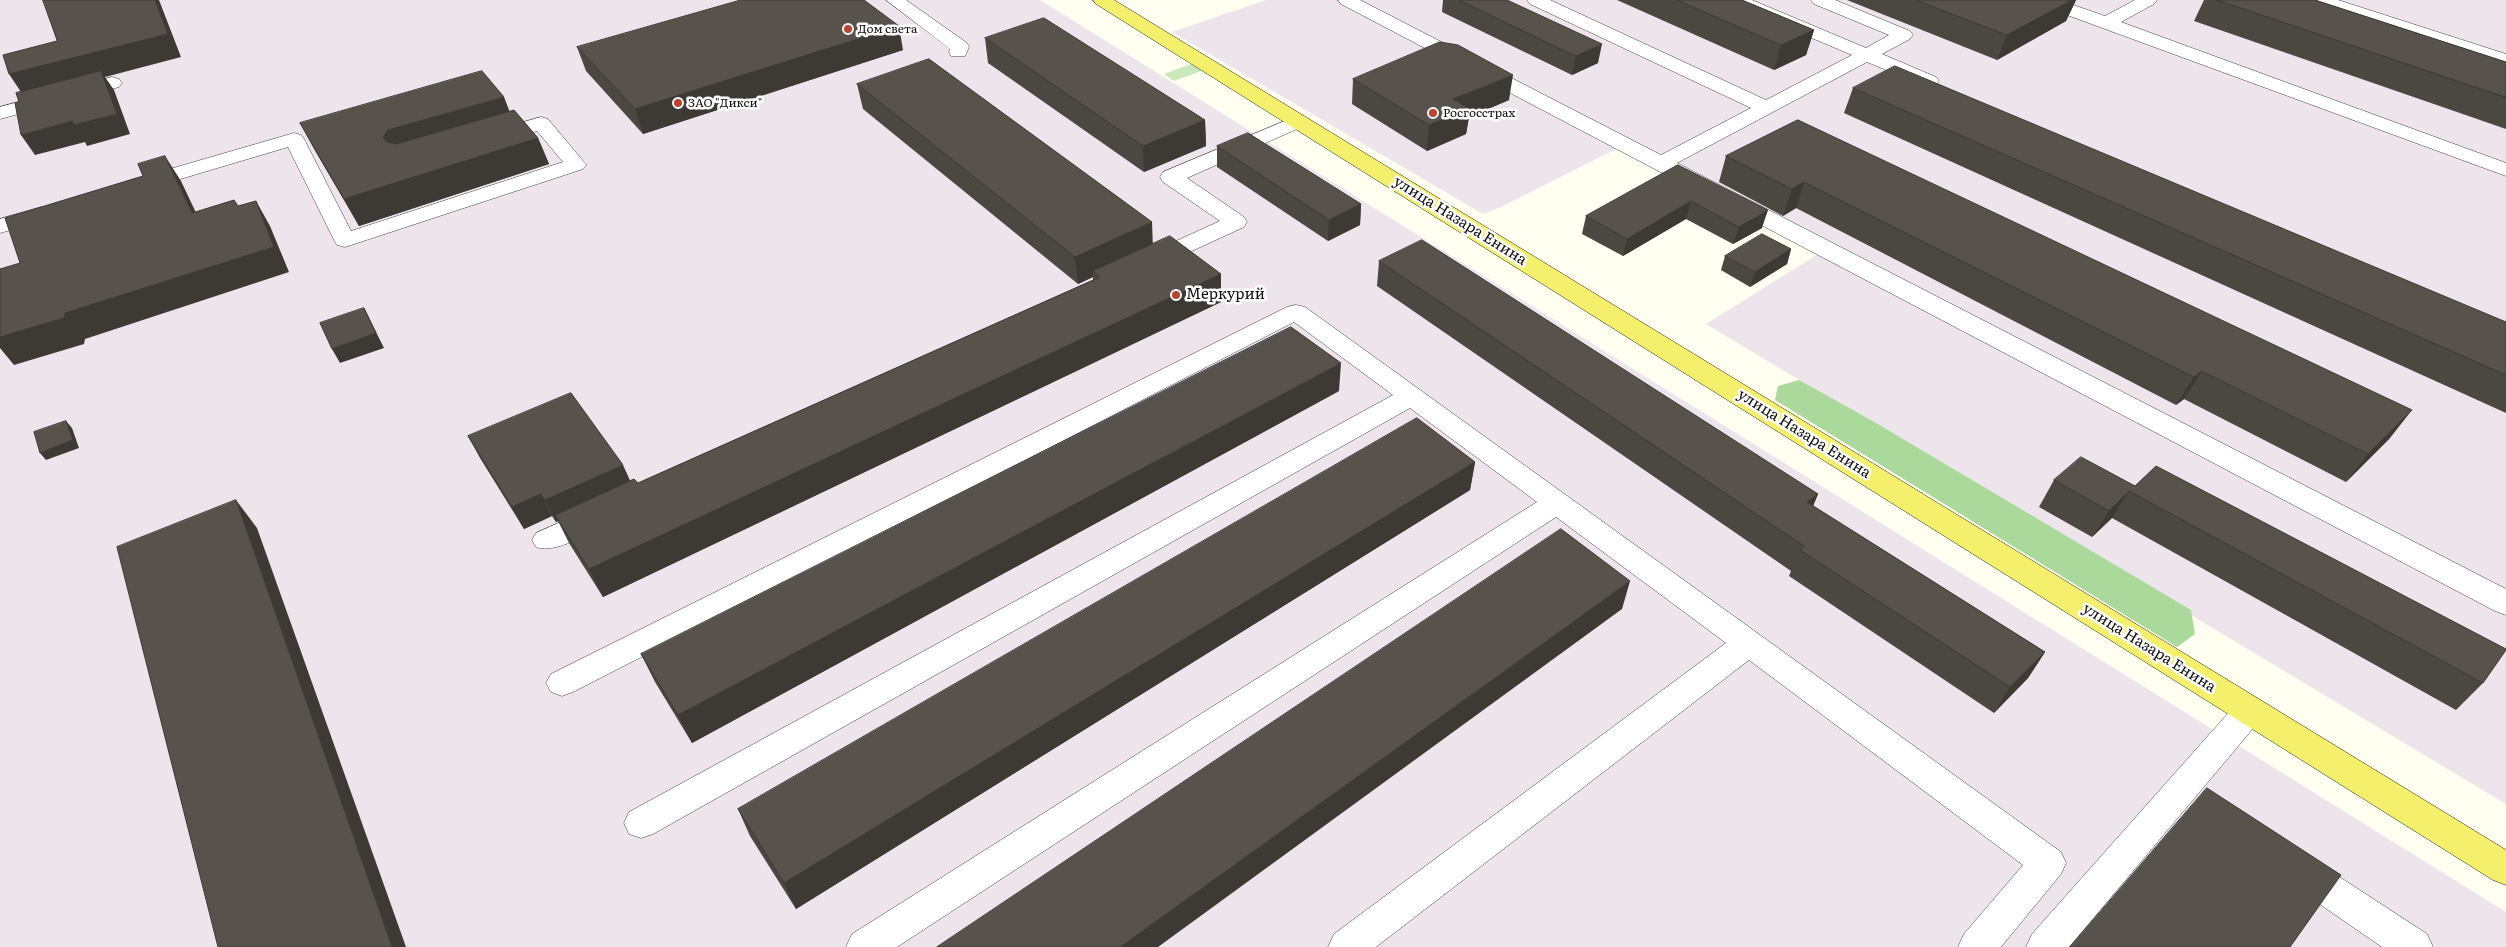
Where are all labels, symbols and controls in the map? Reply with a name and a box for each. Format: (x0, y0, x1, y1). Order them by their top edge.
place label: Дом света (858, 22, 917, 36)
marker: Дом света (842, 23, 854, 35)
place label: ЗАО "Дикси" (688, 96, 762, 110)
marker: ЗАО "Дикси" (672, 97, 684, 109)
place label: Росгосстрах (1443, 106, 1515, 120)
marker: Росгосстрах (1427, 107, 1439, 119)
street label: улица Назара Енина (1390, 173, 1530, 269)
place label: Меркурий (1186, 286, 1265, 304)
marker: Меркурий (1170, 289, 1182, 301)
street label: улица Назара Енина (1734, 386, 1874, 482)
street label: улица Назара Енина (2079, 600, 2219, 696)

